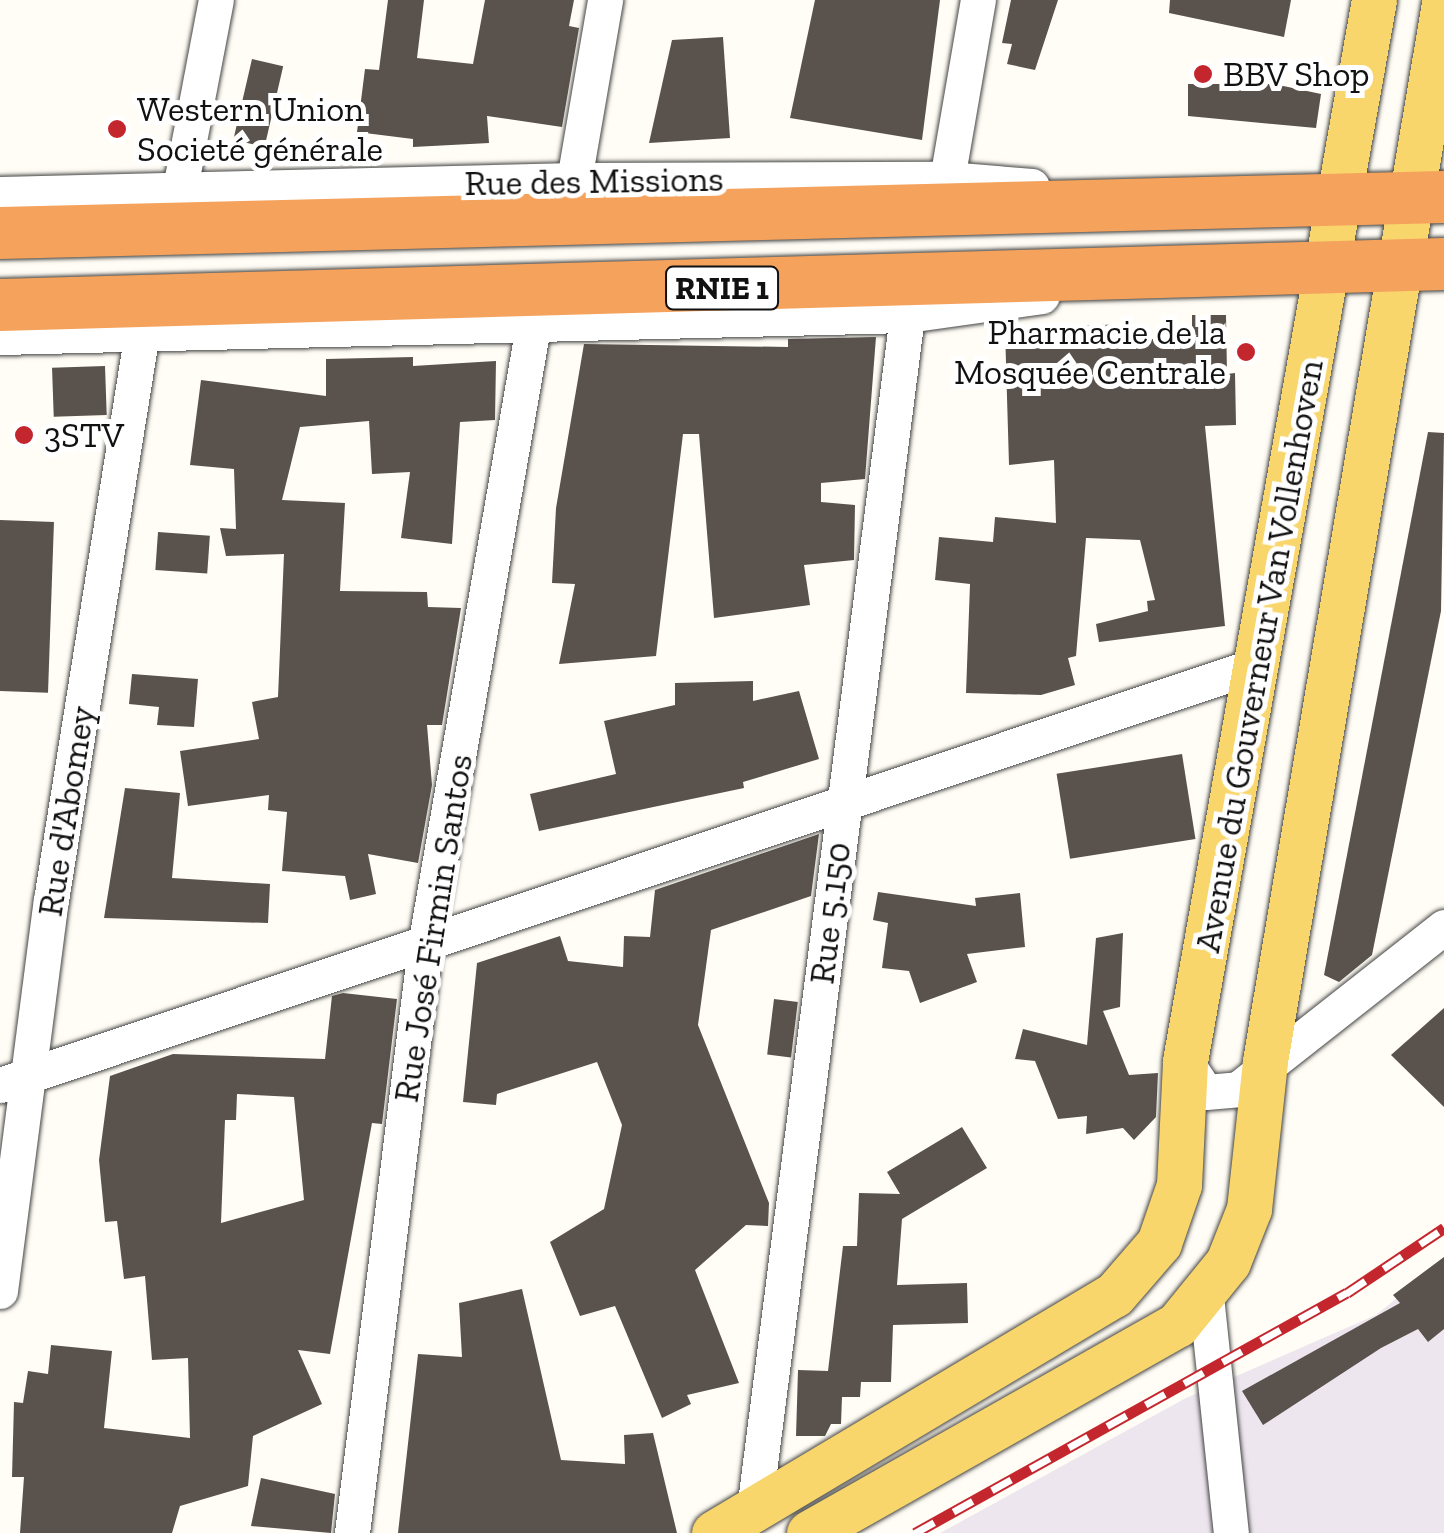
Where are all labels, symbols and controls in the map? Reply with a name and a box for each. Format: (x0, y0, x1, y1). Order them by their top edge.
place label: BBV Shop (1223, 53, 1371, 95)
marker: BBV Shop (1192, 63, 1214, 85)
place label: Western Union Societé générale (137, 88, 383, 170)
marker: Western Union Societé générale (106, 118, 128, 140)
street label: Rue des Missions (464, 158, 724, 204)
road number: RNIE 1 (664, 261, 780, 315)
place label: Pharmacie de la Mosquée Centrale (954, 311, 1226, 393)
marker: Pharmacie de la Mosquée Centrale (1235, 341, 1257, 363)
street label: Avenue du Gouverneur Van Vollenhoven (1186, 355, 1332, 957)
place label: 3STV (44, 414, 124, 456)
marker: 3STV (13, 424, 35, 446)
street label: Rue d'Abomey (29, 703, 103, 919)
street label: Rue José Firmin Santos (385, 751, 481, 1105)
street label: Rue 5.150 (800, 840, 860, 986)

